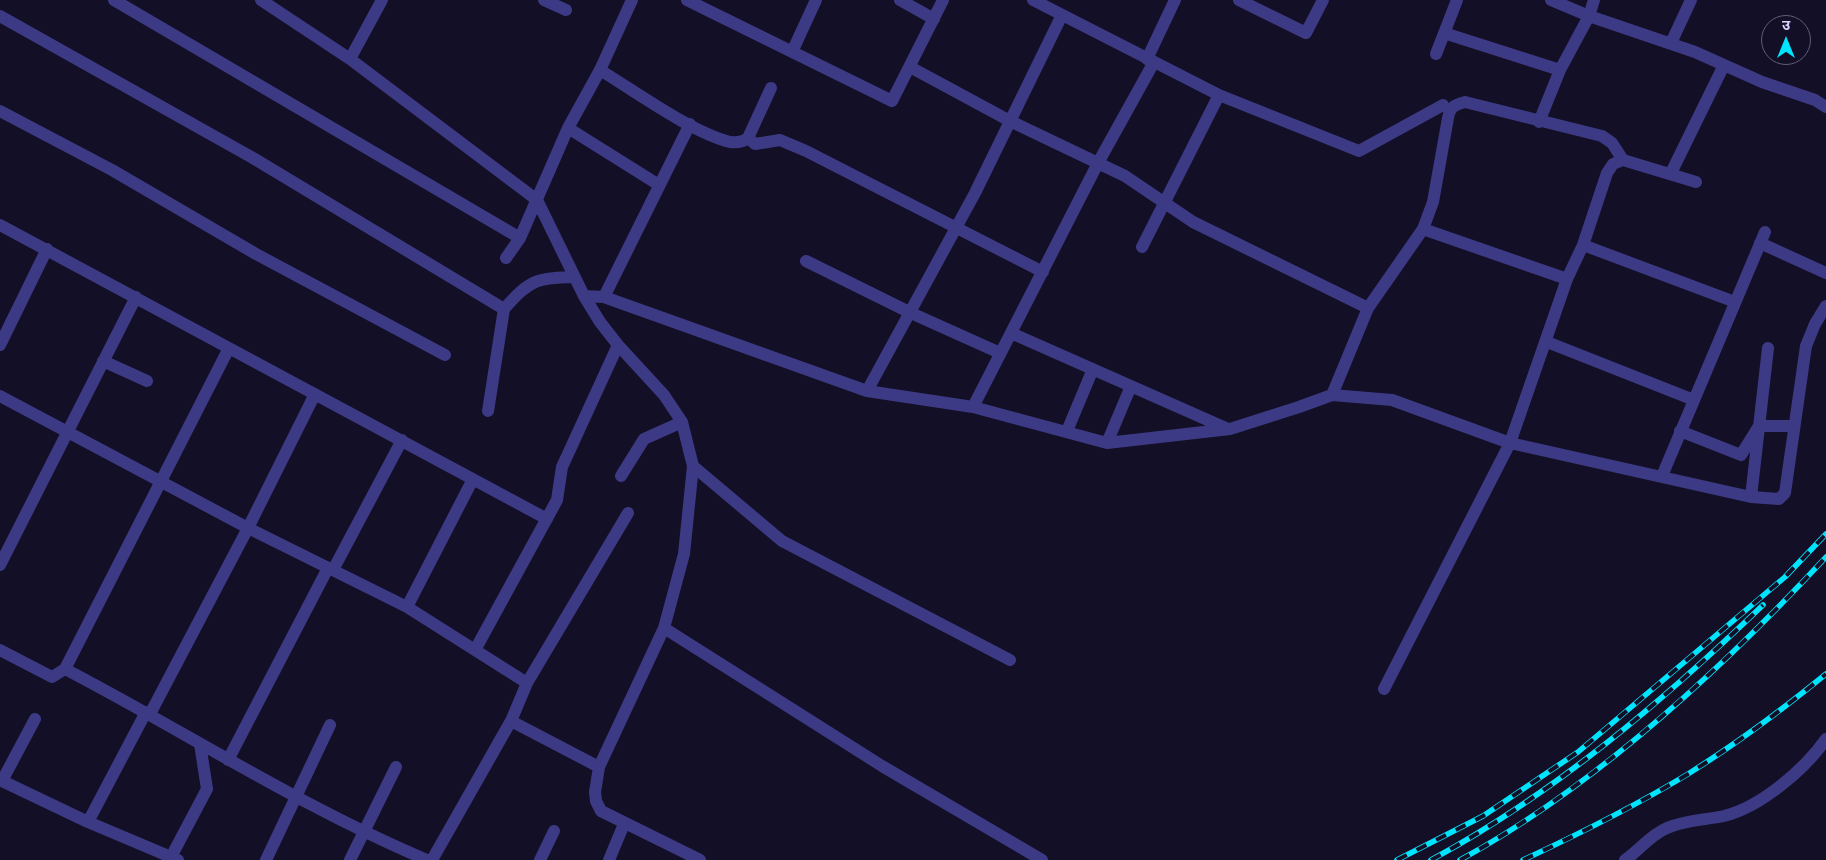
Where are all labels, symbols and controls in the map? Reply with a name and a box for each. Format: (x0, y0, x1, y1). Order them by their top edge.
north arrow (1761, 15, 1811, 65)
text: उ (1782, 17, 1790, 34)

